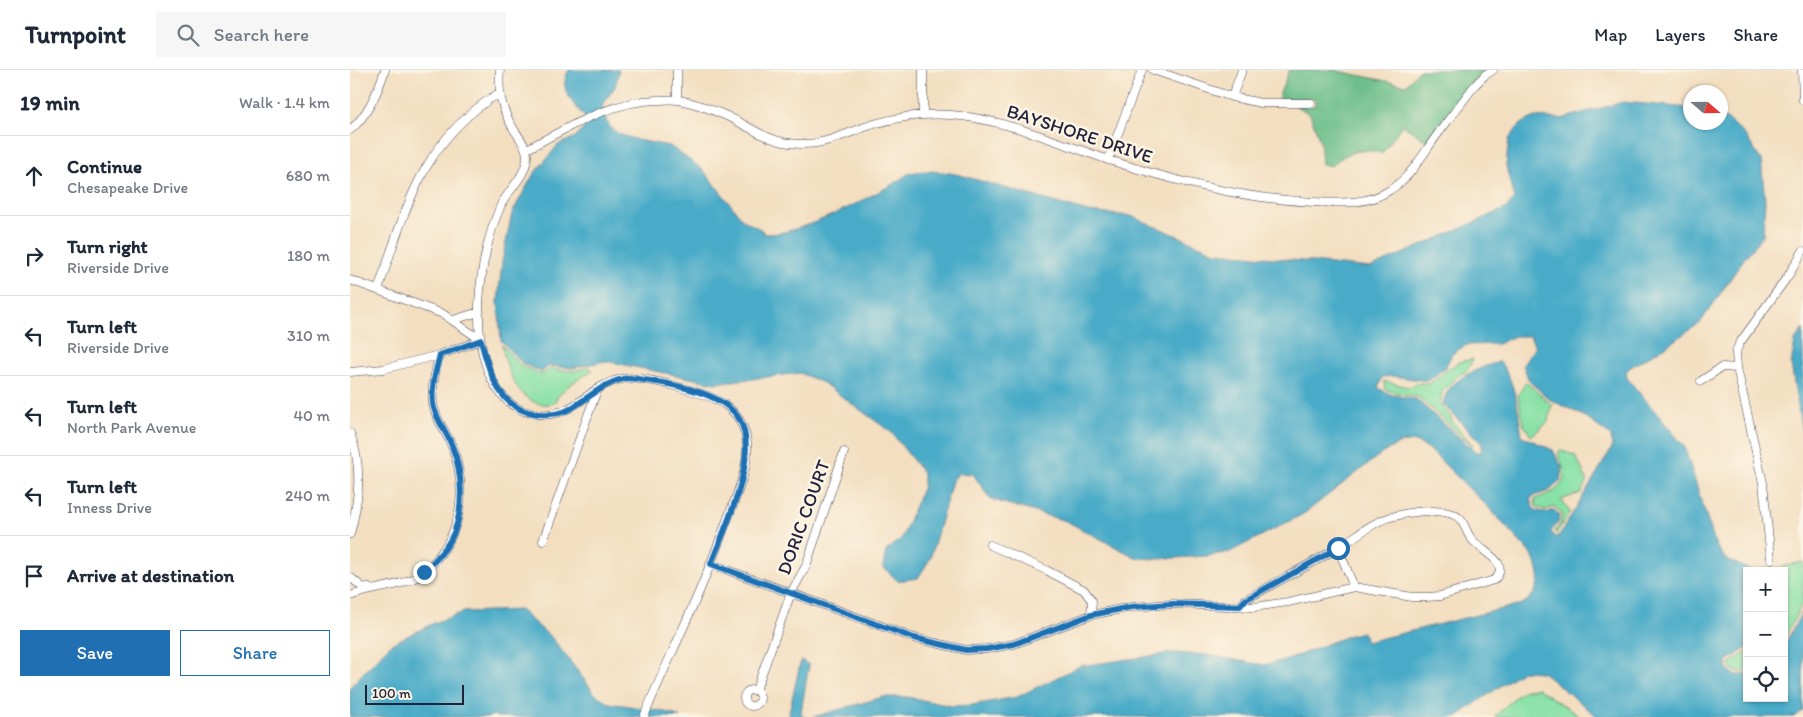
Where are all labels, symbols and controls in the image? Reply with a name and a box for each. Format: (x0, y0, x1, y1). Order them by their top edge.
search box (156, 12, 506, 57)
text: Turnpoint (25, 20, 126, 49)
icon: search (174, 21, 202, 49)
text: Search here (214, 23, 309, 46)
text: Map (1594, 24, 1627, 46)
text: Layers (1655, 24, 1705, 46)
text: Share (1733, 24, 1778, 46)
north arrow (1683, 85, 1728, 130)
text: 19 min (20, 90, 80, 115)
text: Walk · 1.4 km (239, 93, 330, 112)
street label: BAYSHORE DRIVE (1004, 99, 1156, 168)
text: Continue (67, 155, 142, 178)
icon: ahead (20, 162, 48, 190)
text: 680 m (286, 166, 330, 185)
text: Chesapeake Drive (67, 178, 188, 197)
text: Turn right (67, 235, 148, 258)
icon: right (20, 242, 48, 270)
text: 180 m (287, 246, 330, 265)
text: Riverside Drive (67, 258, 169, 277)
text: Turn left (67, 315, 137, 338)
icon: left (20, 322, 48, 350)
text: 310 m (287, 326, 330, 345)
text: Riverside Drive (67, 338, 169, 357)
text: Turn left (67, 395, 137, 418)
icon: left (20, 402, 48, 430)
text: 40 m (293, 406, 330, 425)
text: North Park Avenue (67, 418, 196, 437)
street label: DORIC COURT (772, 456, 835, 578)
text: Turn left (67, 475, 137, 498)
icon: left (20, 482, 48, 510)
text: 240 m (285, 486, 330, 505)
text: Inness Drive (67, 498, 152, 517)
route start (1327, 537, 1350, 560)
route end (413, 561, 436, 584)
icon: arrive (20, 562, 48, 590)
text: Arrive at destination (67, 564, 234, 587)
map controls (1743, 567, 1788, 702)
button: + (1743, 567, 1788, 612)
button: − (1743, 612, 1788, 657)
button: Save (20, 630, 170, 676)
button: Share (180, 630, 330, 676)
button: locate (1743, 657, 1788, 702)
scale bar (365, 682, 464, 705)
text: 100 m (372, 685, 411, 702)

